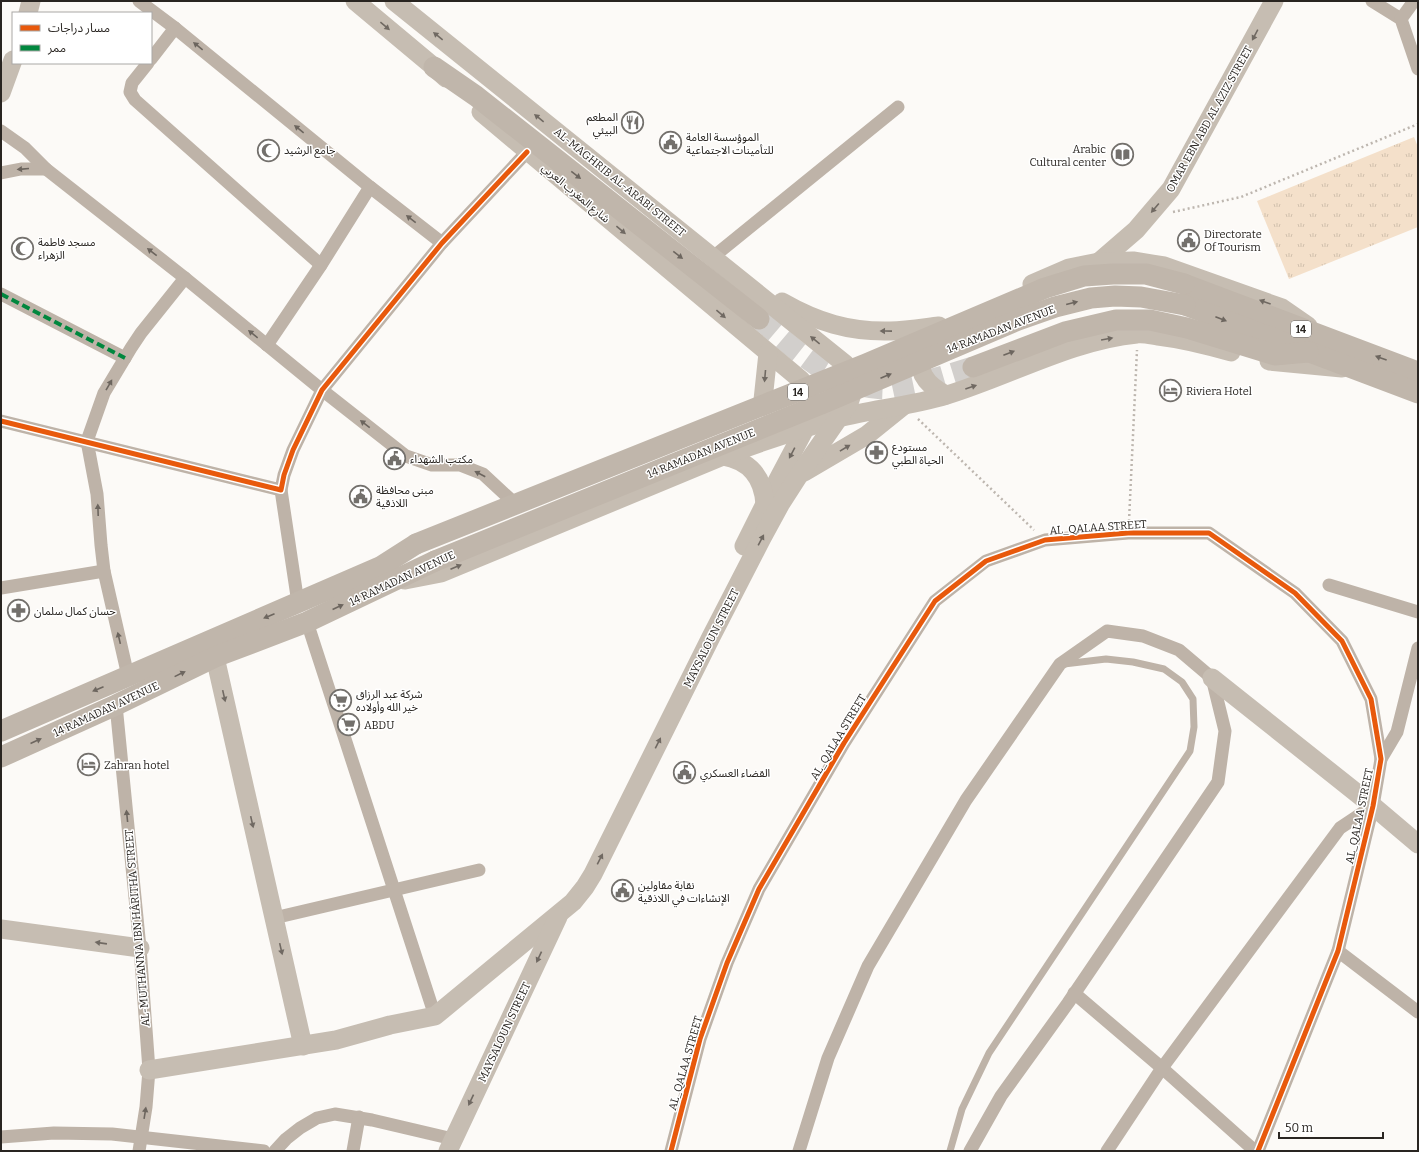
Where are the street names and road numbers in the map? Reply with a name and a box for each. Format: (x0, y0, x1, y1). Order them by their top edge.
street label: OMAR EBN ABD AL AZIZ STREET (1164, 43, 1255, 195)
street label: AL-MAGHRIB AL-ARABI STREET (551, 125, 688, 240)
street label: شارع المغرب العربي (537, 161, 613, 228)
street label: 14 RAMADAN AVENUE (945, 303, 1057, 356)
road number: 14 (1291, 321, 1311, 337)
road number: 14 (788, 384, 808, 400)
street label: 14 RAMADAN AVENUE (645, 426, 757, 481)
street label: AL_QALAA STREET (1049, 518, 1148, 537)
street label: 14 RAMADAN AVENUE (347, 548, 457, 609)
street label: MAYSALOUN STREET (681, 586, 742, 690)
street label: 14 RAMADAN AVENUE (51, 679, 161, 740)
street label: AL_QALAA STREET (808, 692, 869, 782)
street label: AL_QALAA STREET (1343, 767, 1376, 865)
street label: AL-MUTHANNA IBN HÂRITHA STREET (121, 828, 153, 1027)
street label: MAYSALOUN STREET (476, 980, 534, 1084)
street label: AL_QALAA STREET (666, 1014, 705, 1112)

